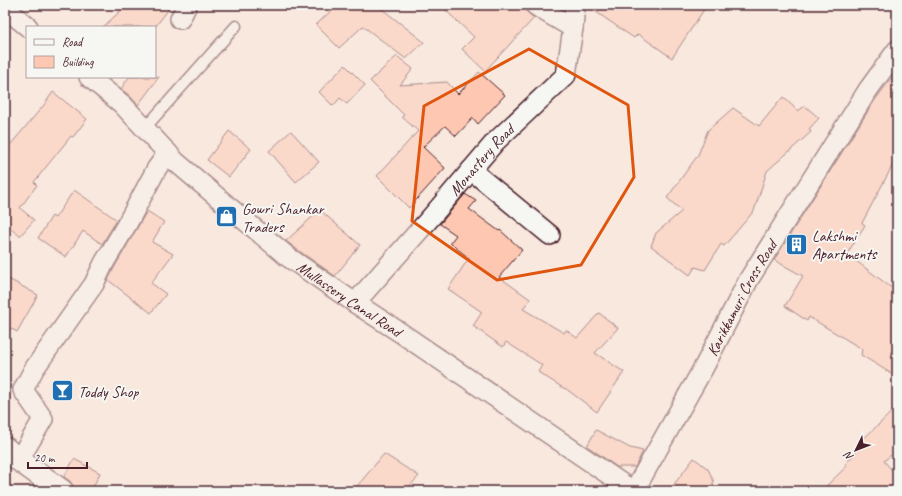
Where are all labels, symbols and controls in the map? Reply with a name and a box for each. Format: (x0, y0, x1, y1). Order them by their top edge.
legend (26, 26, 156, 78)
text: Road (62, 34, 84, 50)
text: Building (62, 54, 94, 70)
street label: Monastery Road (445, 119, 521, 200)
place label: Gowri Shankar Traders (242, 199, 325, 237)
shop icon: Gowri Shankar Traders (214, 204, 240, 230)
place label: Lakshmi Apartments (812, 226, 878, 264)
building icon: Lakshmi Apartments (784, 231, 810, 257)
street label: Karikkamuri Cross Road (702, 234, 783, 359)
street label: Mullassery Canal Road (293, 257, 408, 343)
bar icon: Toddy Shop (50, 378, 76, 404)
place label: Toddy Shop (78, 382, 139, 402)
north arrow (836, 430, 876, 470)
scale bar (28, 444, 87, 470)
text: N (840, 448, 856, 464)
text: 20 m (34, 450, 56, 466)

